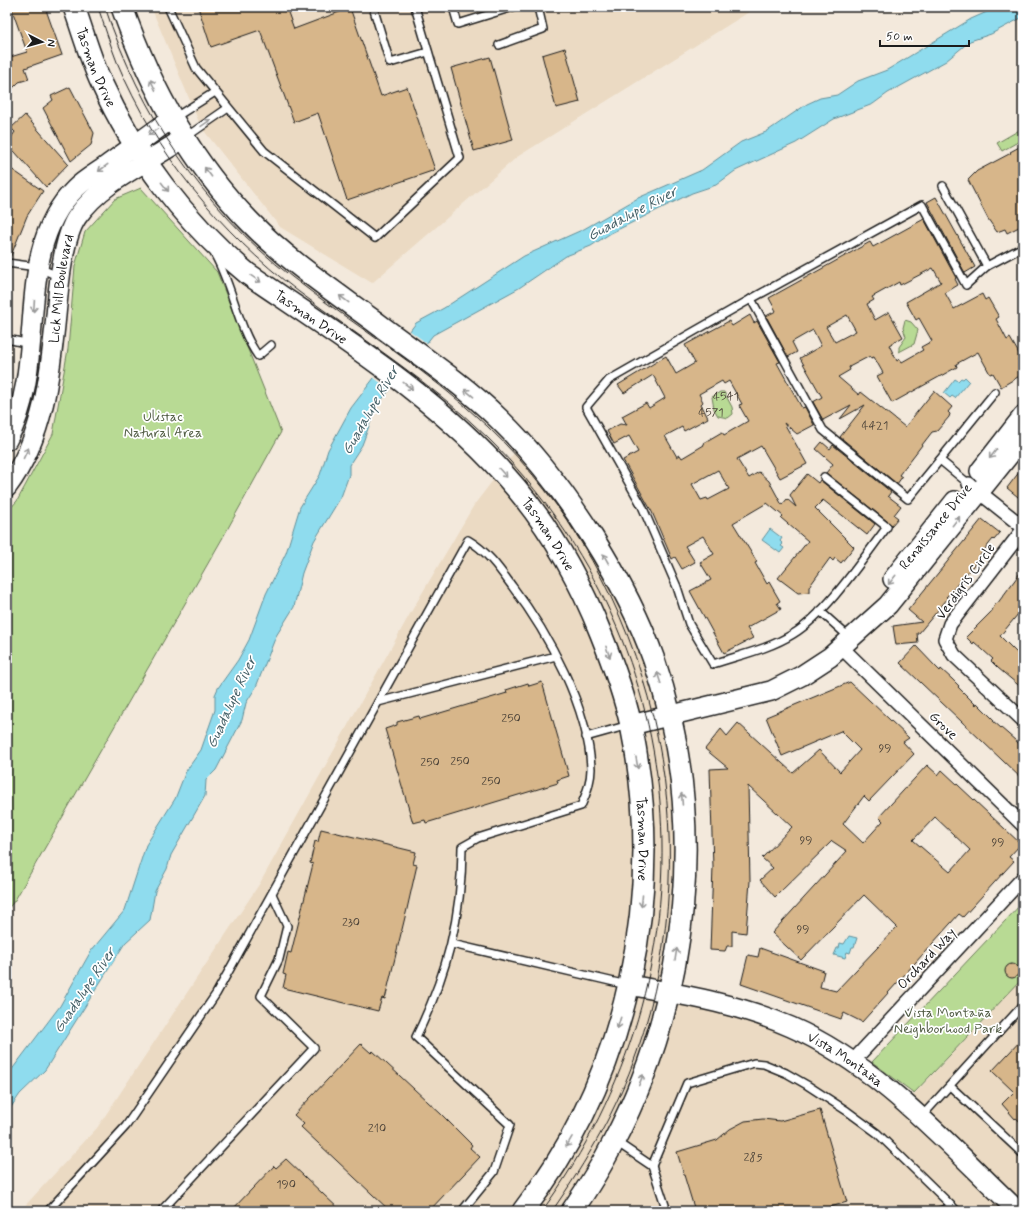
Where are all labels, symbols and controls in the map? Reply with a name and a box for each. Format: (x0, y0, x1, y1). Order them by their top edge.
north arrow (22, 22, 62, 62)
scale bar (880, 22, 969, 48)
street label: Tasman Drive (72, 25, 120, 110)
text: 50 m (886, 29, 913, 45)
text: N (44, 39, 58, 47)
one-way arrow (149, 79, 156, 91)
one-way arrow (200, 119, 211, 127)
one-way arrow (148, 128, 159, 136)
one-way arrow (98, 164, 109, 172)
one-way arrow (204, 167, 213, 178)
water label: Guadalupe River (584, 181, 682, 246)
one-way arrow (161, 182, 170, 193)
street label: Lick Mill Boulevard (45, 232, 79, 344)
one-way arrow (251, 275, 262, 283)
street label: Tasman Drive (271, 286, 351, 349)
one-way arrow (339, 294, 350, 303)
one-way arrow (31, 299, 38, 312)
water label: Guadalupe River (337, 361, 405, 458)
one-way arrow (403, 382, 414, 391)
one-way arrow (464, 388, 475, 397)
house number: 4541 (713, 389, 739, 405)
house number: 4571 (698, 405, 724, 421)
park label: Ulistac Natural Area (124, 408, 202, 442)
house number: 4421 (862, 418, 888, 434)
one-way arrow (23, 448, 30, 460)
one-way arrow (989, 449, 997, 460)
one-way arrow (498, 468, 508, 478)
street label: Renaissance Drive (895, 480, 976, 574)
street label: Tasman Drive (517, 494, 578, 574)
one-way arrow (952, 516, 961, 527)
street label: Verdigris Circle (932, 540, 1000, 623)
one-way arrow (602, 554, 609, 566)
one-way arrow (888, 574, 897, 585)
one-way arrow (605, 646, 613, 658)
water label: Guadalupe River (202, 652, 263, 752)
one-way arrow (655, 672, 663, 684)
street label: Grove (925, 708, 962, 744)
house number: 250 (501, 711, 521, 727)
house number: 99 (878, 741, 892, 757)
house number: 250 (450, 754, 470, 770)
house number: 250 (420, 755, 440, 771)
one-way arrow (634, 756, 642, 769)
house number: 250 (481, 774, 501, 790)
one-way arrow (679, 793, 686, 806)
street label: Tasman Drive (632, 796, 652, 881)
house number: 99 (799, 833, 813, 849)
house number: 99 (991, 835, 1005, 851)
one-way arrow (638, 894, 646, 907)
house number: 230 (342, 915, 360, 931)
house number: 99 (796, 922, 810, 938)
street label: Orchard Way (894, 924, 960, 993)
water label: Guadalupe River (49, 943, 122, 1037)
one-way arrow (672, 948, 680, 961)
park label: Vista Montaña Neighborhood Park (894, 1004, 1002, 1038)
one-way arrow (615, 1016, 622, 1029)
street label: Vista Montaña (804, 1028, 887, 1091)
one-way arrow (638, 1075, 645, 1087)
house number: 210 (368, 1121, 386, 1137)
one-way arrow (564, 1136, 572, 1148)
house number: 285 (743, 1150, 763, 1166)
house number: 190 (276, 1177, 296, 1193)

